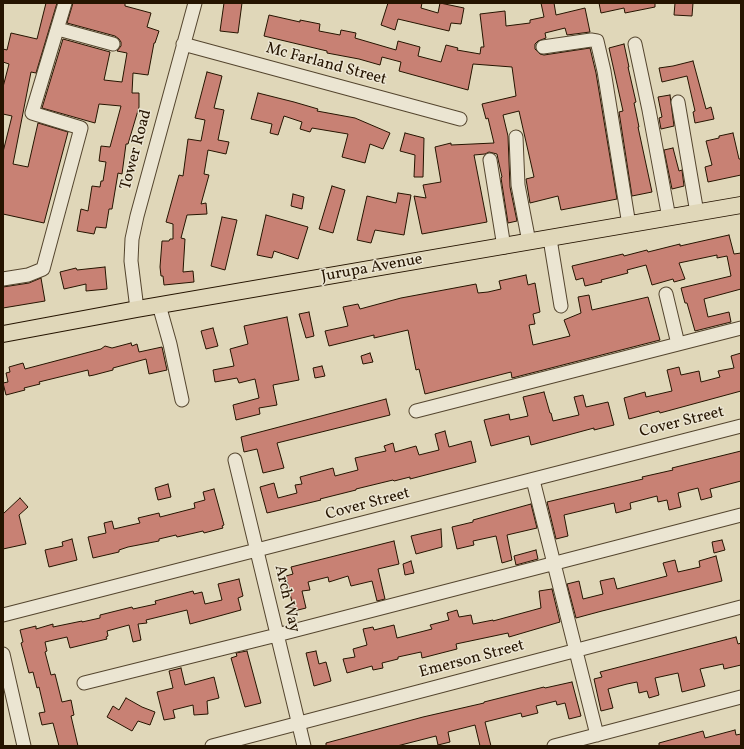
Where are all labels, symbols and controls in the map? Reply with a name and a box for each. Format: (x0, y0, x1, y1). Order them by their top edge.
street label: Mc Farland Street (264, 40, 388, 90)
street label: Tower Road (117, 108, 157, 192)
street label: Jurupa Avenue (320, 251, 424, 287)
street label: Cover Street (638, 403, 726, 443)
street label: Cover Street (324, 485, 412, 525)
street label: Arch Way (269, 563, 303, 635)
street label: Emerson Street (417, 637, 527, 683)

